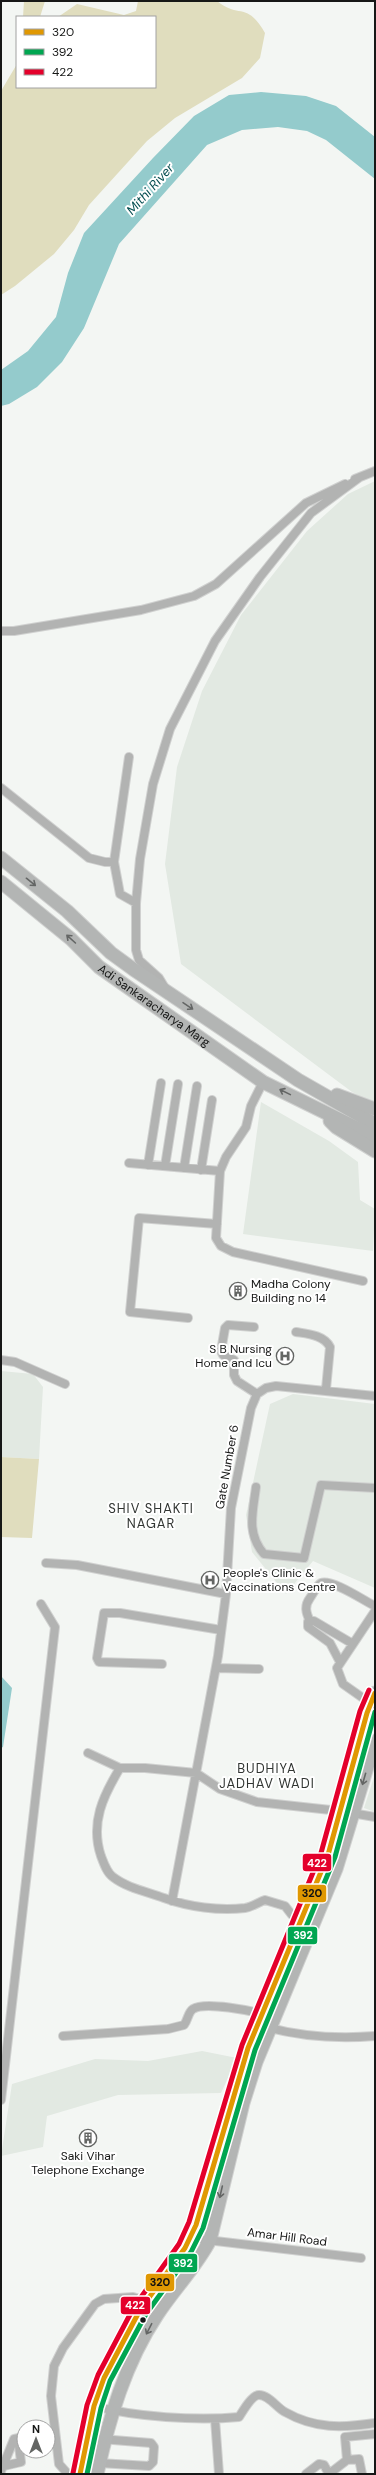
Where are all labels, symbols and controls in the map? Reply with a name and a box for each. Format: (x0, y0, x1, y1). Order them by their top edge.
legend (16, 16, 156, 88)
text: 320 (52, 24, 74, 40)
text: 392 (52, 44, 73, 60)
text: 422 (52, 64, 73, 80)
water label: Mithi River (123, 159, 178, 218)
one-way arrow (26, 878, 37, 887)
one-way arrow (65, 935, 76, 944)
street label: Adi Sankaracharya Marg (95, 961, 214, 1051)
one-way arrow (183, 1002, 194, 1010)
one-way arrow (279, 1088, 291, 1095)
place label: Madha Colony Building no 14 (251, 1276, 331, 1306)
building icon: Madha Colony Building no 14 (228, 1281, 248, 1301)
place label: S B Nursing Home and Icu (195, 1341, 272, 1371)
hospital icon: S B Nursing Home and Icu (275, 1346, 295, 1366)
street label: Gate Number 6 (212, 1424, 242, 1510)
district label: SHIV SHAKTI NAGAR (108, 1500, 194, 1532)
place label: People's Clinic & Vaccinations Centre (223, 1565, 336, 1595)
hospital icon: People's Clinic & Vaccinations Centre (200, 1570, 220, 1590)
district label: BUDHIYA JADHAV WADI (219, 1760, 315, 1792)
one-way arrow (360, 1772, 367, 1785)
line badge: 422 (302, 1853, 332, 1872)
text: 422 (307, 1856, 327, 1870)
line badge: 320 (297, 1884, 327, 1903)
text: 320 (302, 1886, 323, 1900)
line badge: 392 (287, 1926, 318, 1945)
text: 392 (293, 1928, 313, 1942)
building icon: Saki Vihar Telephone Exchange (78, 2128, 98, 2148)
place label: Saki Vihar Telephone Exchange (31, 2148, 145, 2178)
one-way arrow (217, 2185, 225, 2198)
street label: Amar Hill Road (246, 2224, 328, 2250)
line badge: 392 (168, 2253, 198, 2273)
text: 392 (173, 2256, 193, 2270)
line badge: 320 (145, 2273, 175, 2292)
text: 320 (150, 2275, 171, 2289)
line badge: 422 (120, 2296, 151, 2315)
text: 422 (125, 2298, 145, 2312)
unlabelled marker (138, 2315, 148, 2325)
one-way arrow (145, 2323, 152, 2335)
north arrow (16, 2419, 56, 2459)
text: N (32, 2422, 40, 2436)

